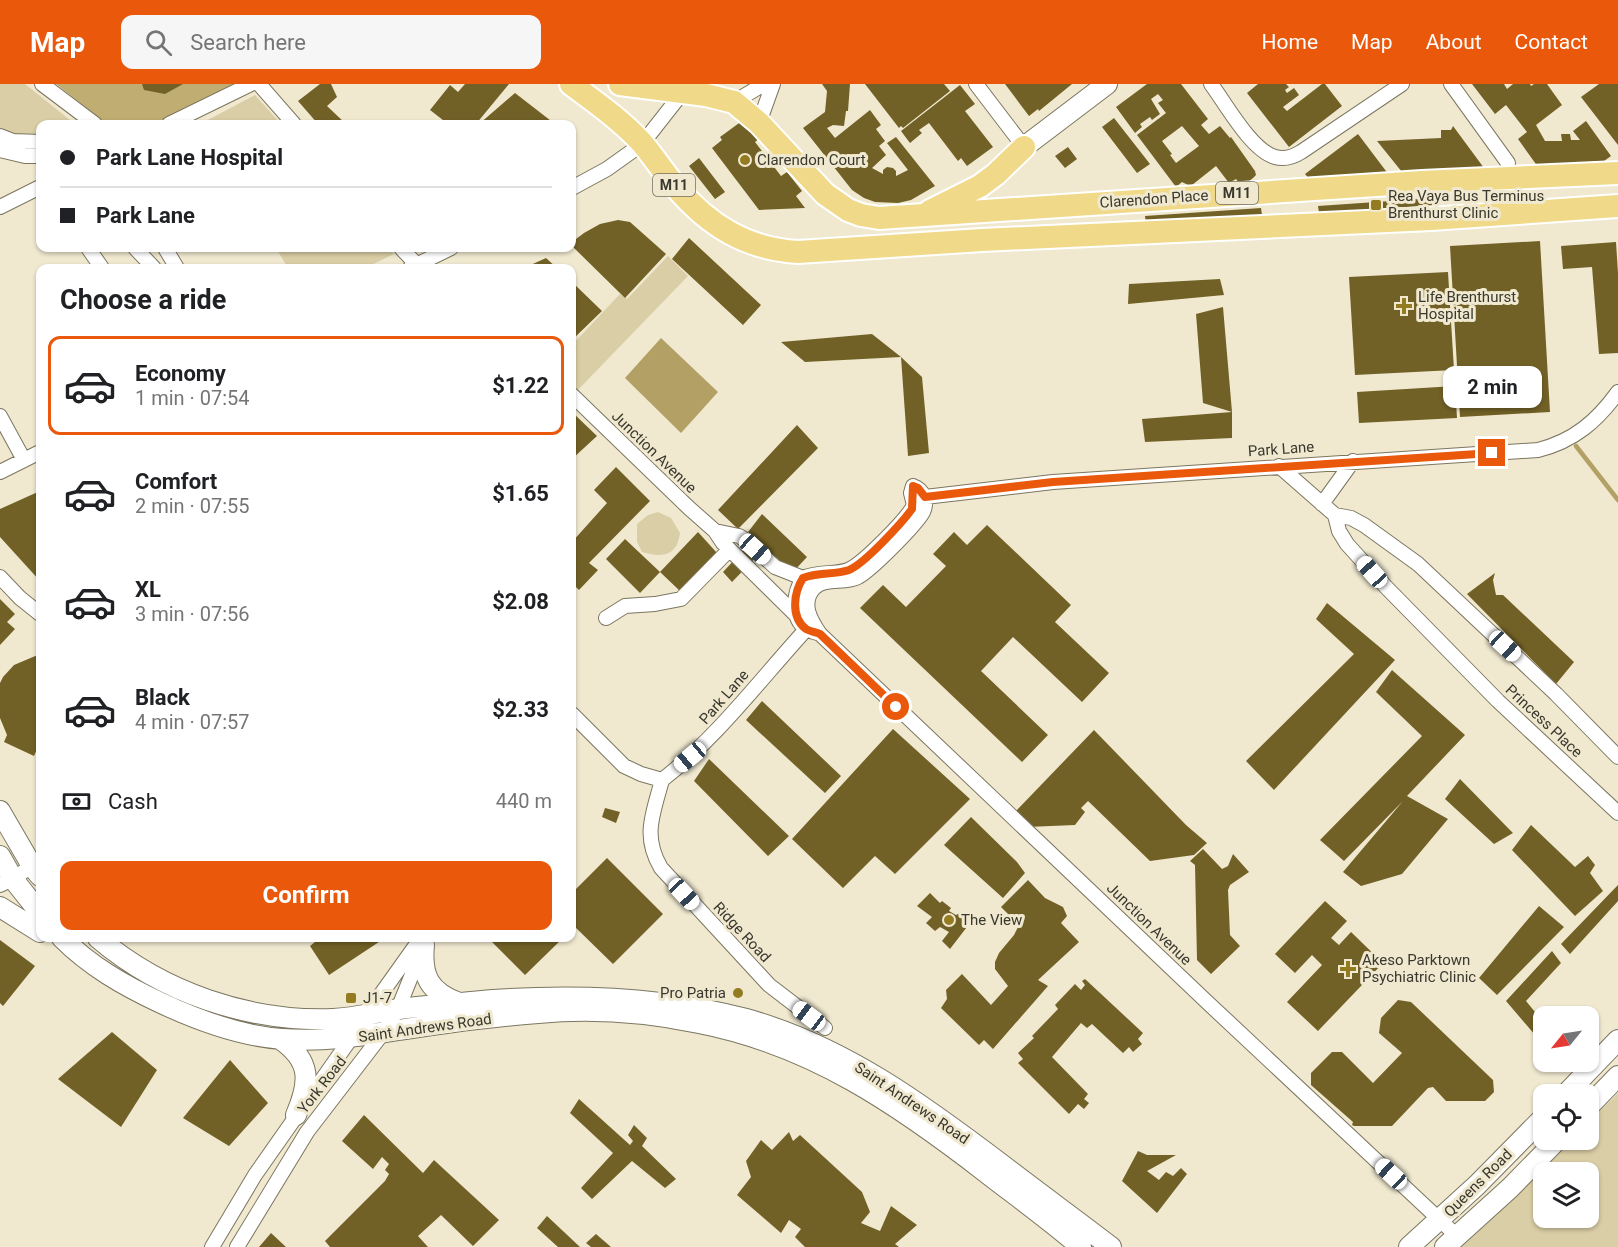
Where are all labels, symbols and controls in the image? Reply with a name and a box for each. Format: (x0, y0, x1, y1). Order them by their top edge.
search box (121, 15, 541, 69)
text: Map (30, 26, 85, 59)
icon: search (142, 26, 175, 59)
text: Search here (190, 30, 306, 55)
text: Home (1262, 30, 1318, 54)
text: Map (1351, 30, 1393, 54)
text: About (1426, 30, 1482, 54)
text: Contact (1515, 30, 1588, 54)
text: Park Lane Hospital (96, 145, 283, 170)
place label: Clarendon Court (757, 151, 866, 169)
marker: Clarendon Court (738, 153, 752, 167)
road number: M11 (653, 174, 695, 196)
road number: M11 (1216, 182, 1258, 204)
street label: Clarendon Place (1099, 186, 1209, 212)
place label: Rea Vaya Bus Terminus Brenthurst Clinic (1388, 187, 1544, 222)
marker: Rea Vaya Bus Terminus Brenthurst Clinic (1369, 198, 1383, 212)
text: Park Lane (96, 203, 195, 228)
text: Choose a ride (60, 284, 226, 316)
place label: Life Brenthurst Hospital (1418, 288, 1516, 323)
marker: Life Brenthurst Hospital (1395, 297, 1413, 315)
icon: car (63, 359, 117, 413)
text: Economy (135, 361, 226, 386)
callout: 2 min (1442, 366, 1541, 408)
text: $1.22 (492, 373, 549, 398)
text: 2 min (1467, 375, 1518, 399)
text: 1 min · 07:54 (135, 386, 250, 410)
street label: Junction Avenue (608, 407, 700, 497)
street label: Park Lane (1247, 438, 1315, 460)
route end (1478, 439, 1505, 466)
icon: car (63, 467, 117, 521)
text: Comfort (135, 469, 217, 494)
text: $1.65 (492, 481, 549, 506)
text: 2 min · 07:55 (135, 494, 250, 518)
car (736, 530, 774, 568)
car (1353, 553, 1391, 591)
icon: car (63, 575, 117, 629)
text: XL (135, 577, 161, 602)
text: $2.08 (492, 589, 549, 614)
text: 3 min · 07:56 (135, 602, 250, 626)
car (1486, 627, 1524, 665)
street label: Park Lane (695, 666, 753, 728)
street label: Princess Place (1502, 681, 1586, 761)
icon: car (63, 683, 117, 737)
text: Black (135, 685, 190, 710)
route start (882, 693, 909, 720)
text: $2.33 (492, 697, 549, 722)
text: 4 min · 07:57 (135, 710, 250, 734)
car (670, 739, 710, 775)
icon: cash (60, 785, 93, 818)
text: Cash (108, 789, 158, 814)
text: 440 m (496, 789, 552, 813)
button: Confirm (60, 861, 552, 930)
car (665, 875, 703, 913)
street label: Junction Avenue (1103, 879, 1195, 969)
street label: Ridge Road (710, 898, 774, 966)
place label: The View (961, 911, 1022, 929)
marker: The View (942, 913, 956, 927)
place label: Akeso Parktown Psychiatric Clinic (1362, 951, 1476, 986)
marker: Akeso Parktown Psychiatric Clinic (1339, 960, 1357, 978)
place label: Pro Patria (660, 984, 726, 1002)
marker: Pro Patria (731, 986, 745, 1000)
place label: J1-7 (363, 989, 392, 1007)
marker: J1-7 (344, 991, 358, 1005)
car (789, 998, 829, 1034)
north arrow (1533, 1006, 1599, 1072)
map controls (1533, 1006, 1599, 1228)
street label: Saint Andrews Road (357, 1010, 493, 1046)
street label: York Road (294, 1053, 350, 1117)
street label: Saint Andrews Road (851, 1058, 973, 1148)
button: locate (1533, 1084, 1599, 1150)
street label: Queens Road (1440, 1145, 1516, 1221)
car (1372, 1155, 1410, 1193)
button: layers (1533, 1162, 1599, 1228)

